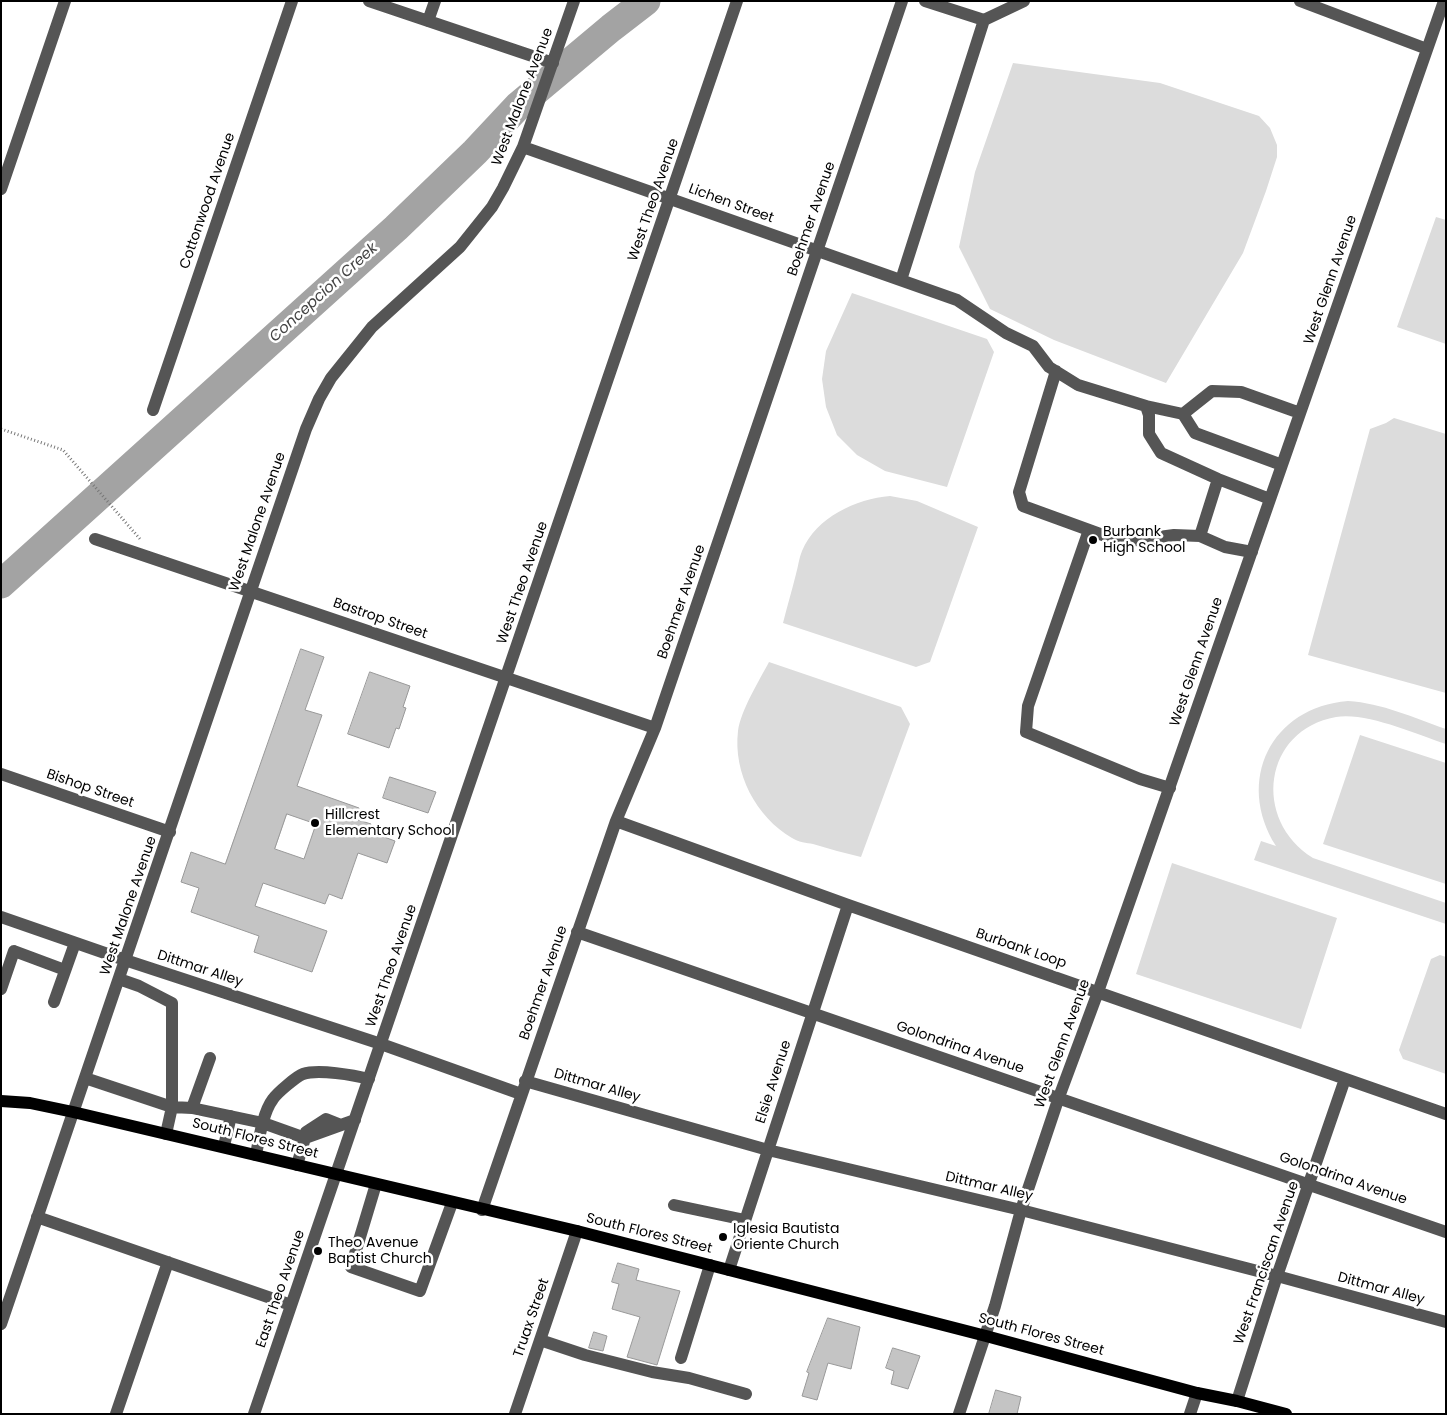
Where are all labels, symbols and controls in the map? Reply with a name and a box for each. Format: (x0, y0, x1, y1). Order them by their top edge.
street label: West Malone Avenue (489, 26, 557, 168)
street label: Cottonwood Avenue (177, 131, 239, 271)
street label: West Theo Avenue (625, 136, 683, 264)
street label: Boehmer Avenue (785, 160, 839, 278)
street label: Lichen Street (686, 181, 776, 227)
street label: West Glenn Avenue (1301, 213, 1361, 347)
water label: Concepcion Creek (266, 240, 382, 346)
street label: West Malone Avenue (226, 450, 290, 594)
street label: West Theo Avenue (494, 519, 552, 647)
place label: Burbank High School (1103, 524, 1185, 556)
marker: Burbank High School (1087, 534, 1099, 546)
street label: Boehmer Avenue (655, 543, 709, 661)
street label: Bastrop Street (331, 595, 429, 643)
street label: West Glenn Avenue (1167, 595, 1227, 729)
street label: Bishop Street (44, 766, 136, 812)
place label: Hillcrest Elementary School (325, 807, 455, 840)
marker: Hillcrest Elementary School (309, 817, 321, 829)
street label: West Malone Avenue (97, 834, 161, 978)
street label: West Theo Avenue (363, 902, 421, 1030)
street label: Boehmer Avenue (517, 924, 571, 1042)
street label: Burbank Loop (973, 926, 1069, 972)
street label: Dittmar Alley (155, 947, 245, 991)
street label: West Glenn Avenue (1032, 977, 1094, 1111)
street label: Golondrina Avenue (894, 1018, 1026, 1078)
street label: Elsie Avenue (753, 1038, 795, 1126)
street label: Dittmar Alley (552, 1066, 642, 1106)
street label: South Flores Street (190, 1115, 320, 1163)
street label: Golondrina Avenue (1277, 1149, 1409, 1209)
street label: Dittmar Alley (944, 1169, 1034, 1205)
street label: West Franciscan Avenue (1231, 1179, 1303, 1347)
street label: South Flores Street (584, 1210, 714, 1258)
place label: Iglesia Bautista Oriente Church (733, 1221, 839, 1254)
street label: East Theo Avenue (253, 1228, 309, 1350)
marker: Iglesia Bautista Oriente Church (717, 1231, 729, 1243)
place label: Theo Avenue Baptist Church (328, 1235, 432, 1268)
marker: Theo Avenue Baptist Church (312, 1245, 324, 1257)
street label: Dittmar Alley (1336, 1269, 1426, 1309)
street label: Truax Street (511, 1276, 553, 1360)
street label: South Flores Street (976, 1310, 1106, 1360)

